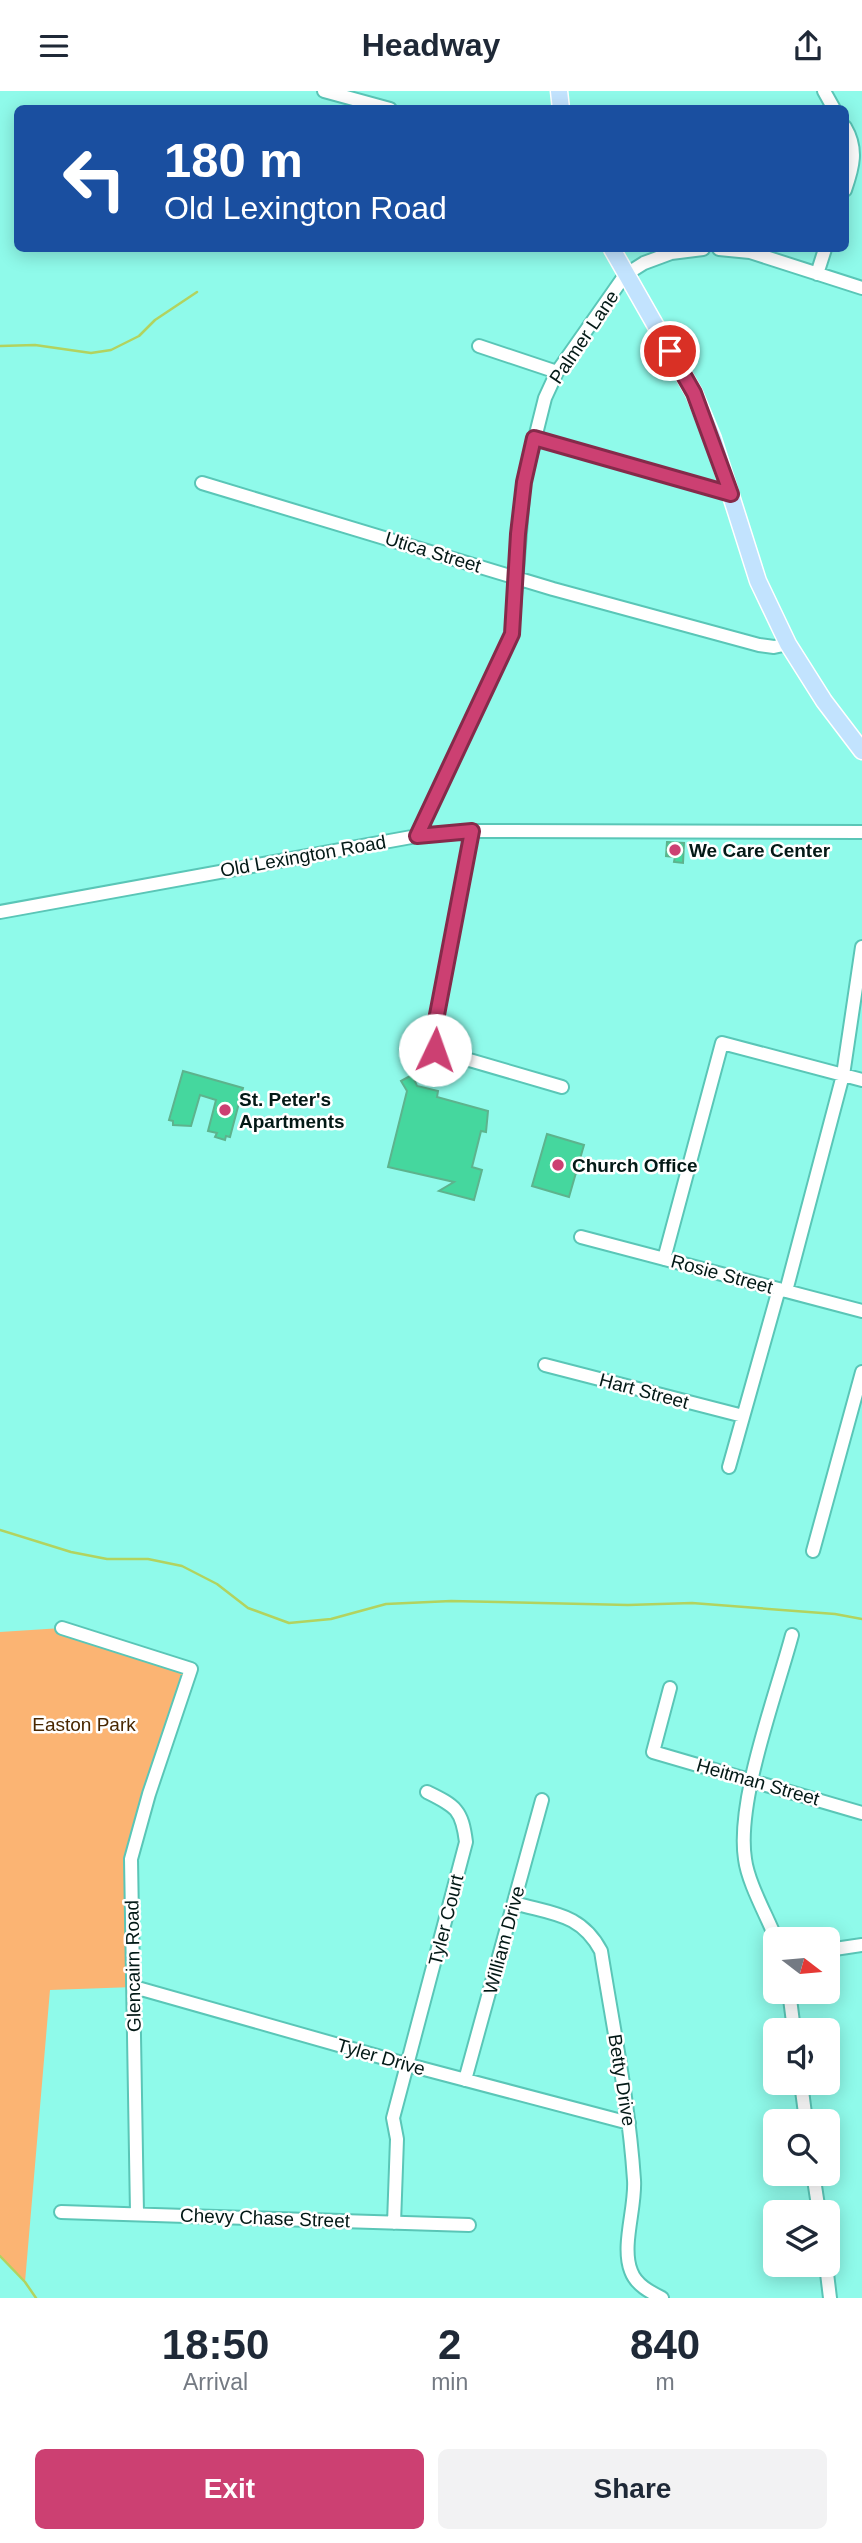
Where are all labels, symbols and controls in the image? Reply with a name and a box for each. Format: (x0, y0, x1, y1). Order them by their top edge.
icon: menu (35, 27, 73, 65)
text: Headway (362, 27, 500, 63)
icon: share (789, 27, 827, 65)
icon: left (49, 133, 140, 224)
text: 180 m (164, 133, 303, 187)
text: Old Lexington Road (164, 190, 447, 226)
street label: Palmer Lane (545, 286, 623, 388)
pin (640, 321, 700, 381)
icon: arrive (651, 332, 689, 370)
street label: Utica Street (382, 527, 484, 577)
street label: Old Lexington Road (218, 831, 388, 881)
place label: We Care Center (689, 840, 831, 861)
marker: We Care Center (667, 842, 683, 858)
position arrow (398, 1013, 472, 1087)
place label: St. Peter's Apartments (239, 1089, 345, 1132)
marker: St. Peter's Apartments (217, 1102, 233, 1118)
place label: Church Office (572, 1155, 698, 1176)
marker: Church Office (550, 1157, 566, 1173)
street label: Rosie Street (669, 1250, 776, 1298)
street label: Hart Street (597, 1369, 692, 1413)
park label: Easton Park (32, 1714, 136, 1735)
street label: Heitman Street (694, 1754, 822, 1810)
street label: Tyler Court (425, 1872, 468, 1968)
street label: William Drive (480, 1884, 528, 1996)
street label: Glencairn Road (121, 1900, 145, 2032)
north arrow (763, 1927, 840, 2004)
map controls (763, 1927, 840, 2277)
button: sound (763, 2018, 840, 2095)
street label: Betty Drive (604, 2032, 640, 2128)
street label: Tyler Drive (334, 2034, 428, 2080)
button: search (763, 2109, 840, 2186)
button: layers (763, 2200, 840, 2277)
street label: Chevy Chase Street (180, 2205, 351, 2231)
text: 18:50 (162, 2321, 269, 2368)
text: 2 (438, 2321, 461, 2368)
text: 840 (630, 2321, 700, 2368)
text: Arrival (183, 2369, 248, 2395)
text: min (431, 2369, 468, 2395)
text: m (656, 2369, 675, 2395)
button: Exit (35, 2449, 424, 2529)
button: Share (438, 2449, 827, 2529)

